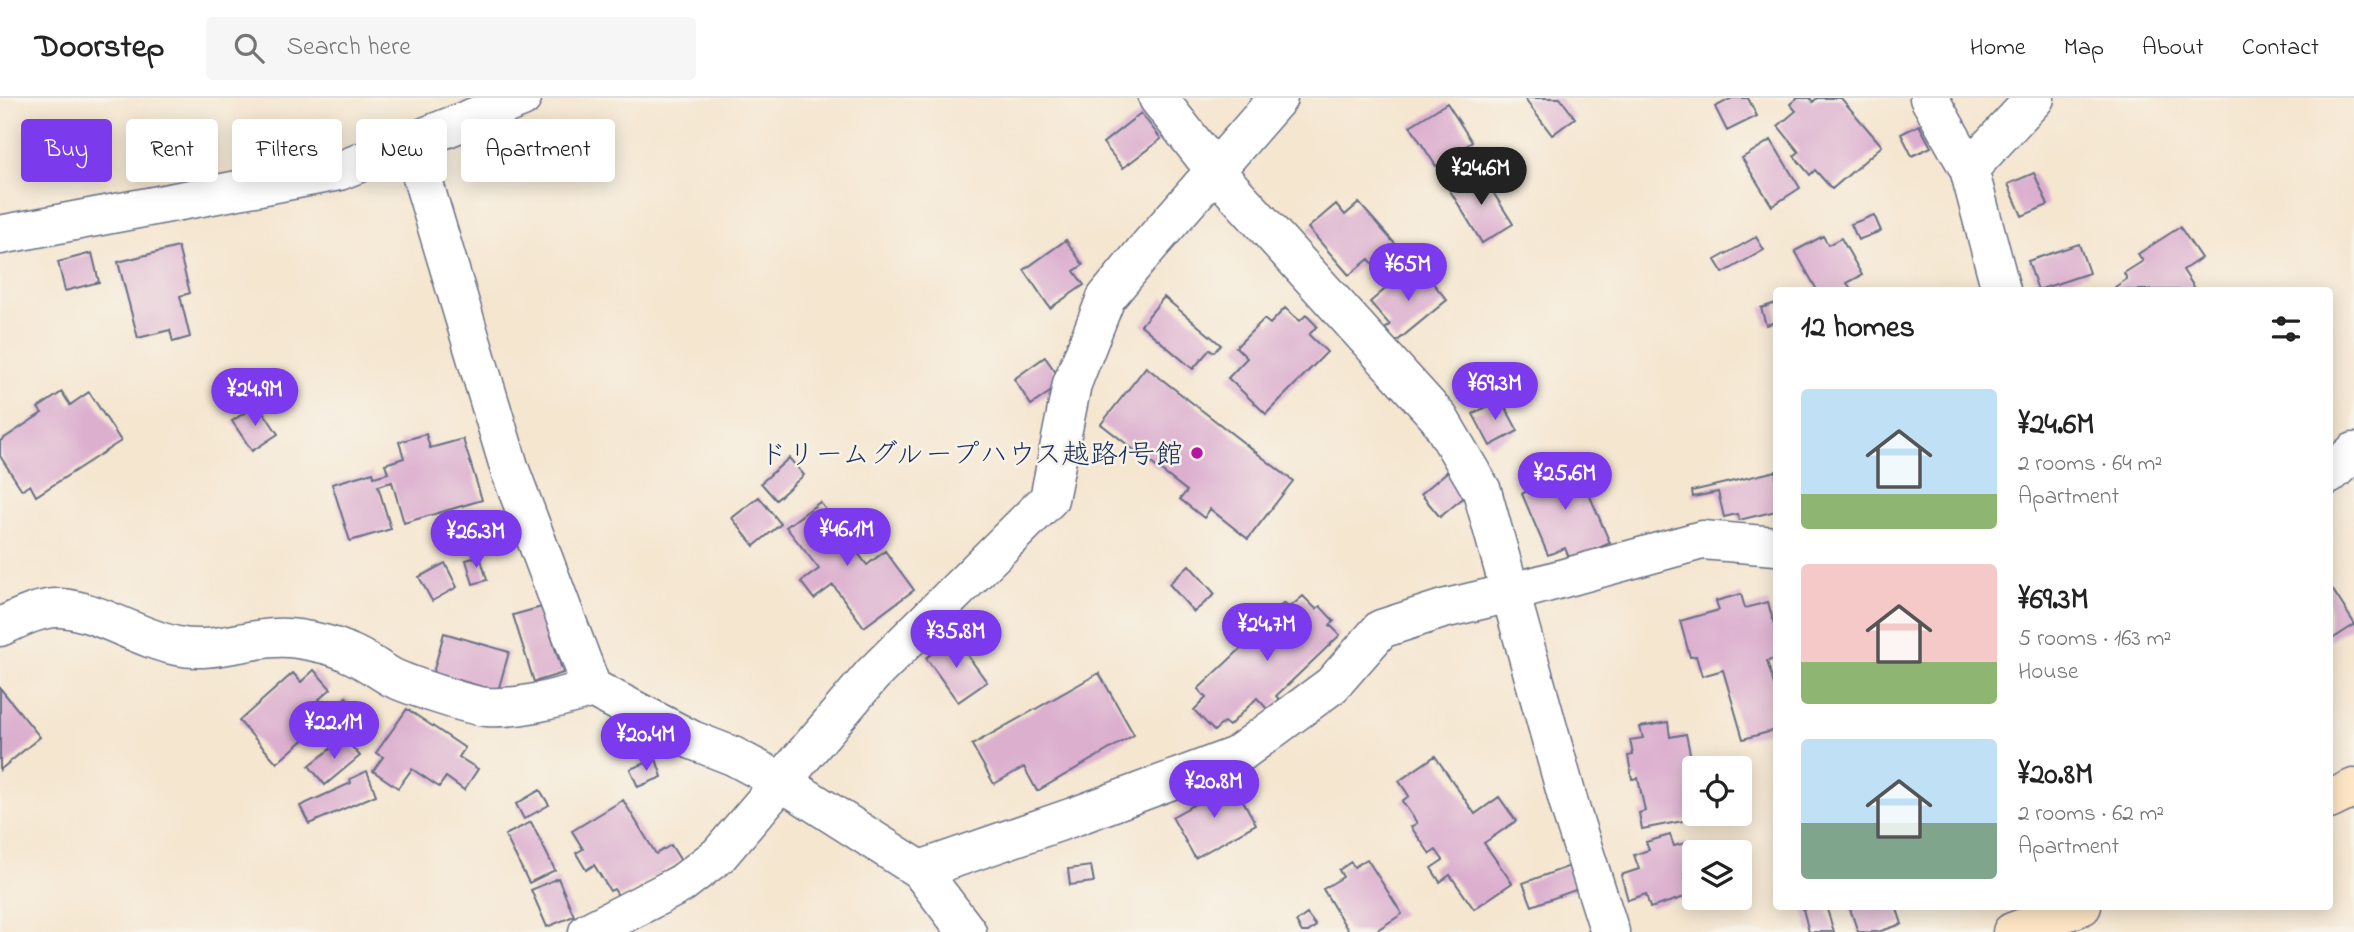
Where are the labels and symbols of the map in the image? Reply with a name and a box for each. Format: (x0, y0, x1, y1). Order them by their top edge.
pin: ¥24.6M (1424, 148, 1538, 207)
pin: ¥65M (1367, 244, 1449, 303)
pin: ¥69.3M (1438, 362, 1552, 422)
pin: ¥24.9M (198, 368, 312, 428)
place label: ドリームグループハウス越路1号館 (759, 436, 1183, 477)
marker: ドリームグループハウス越路1号館 (1189, 445, 1205, 461)
pin: ¥25.6M (1508, 452, 1622, 512)
pin: ¥46.1M (790, 508, 904, 568)
pin: ¥26.3M (419, 510, 533, 570)
pin: ¥24.7M (1210, 603, 1324, 663)
pin: ¥35.8M (899, 610, 1013, 670)
pin: ¥22.1M (277, 702, 391, 761)
pin: ¥20.4M (589, 714, 703, 773)
pin: ¥20.8M (1157, 760, 1271, 820)

